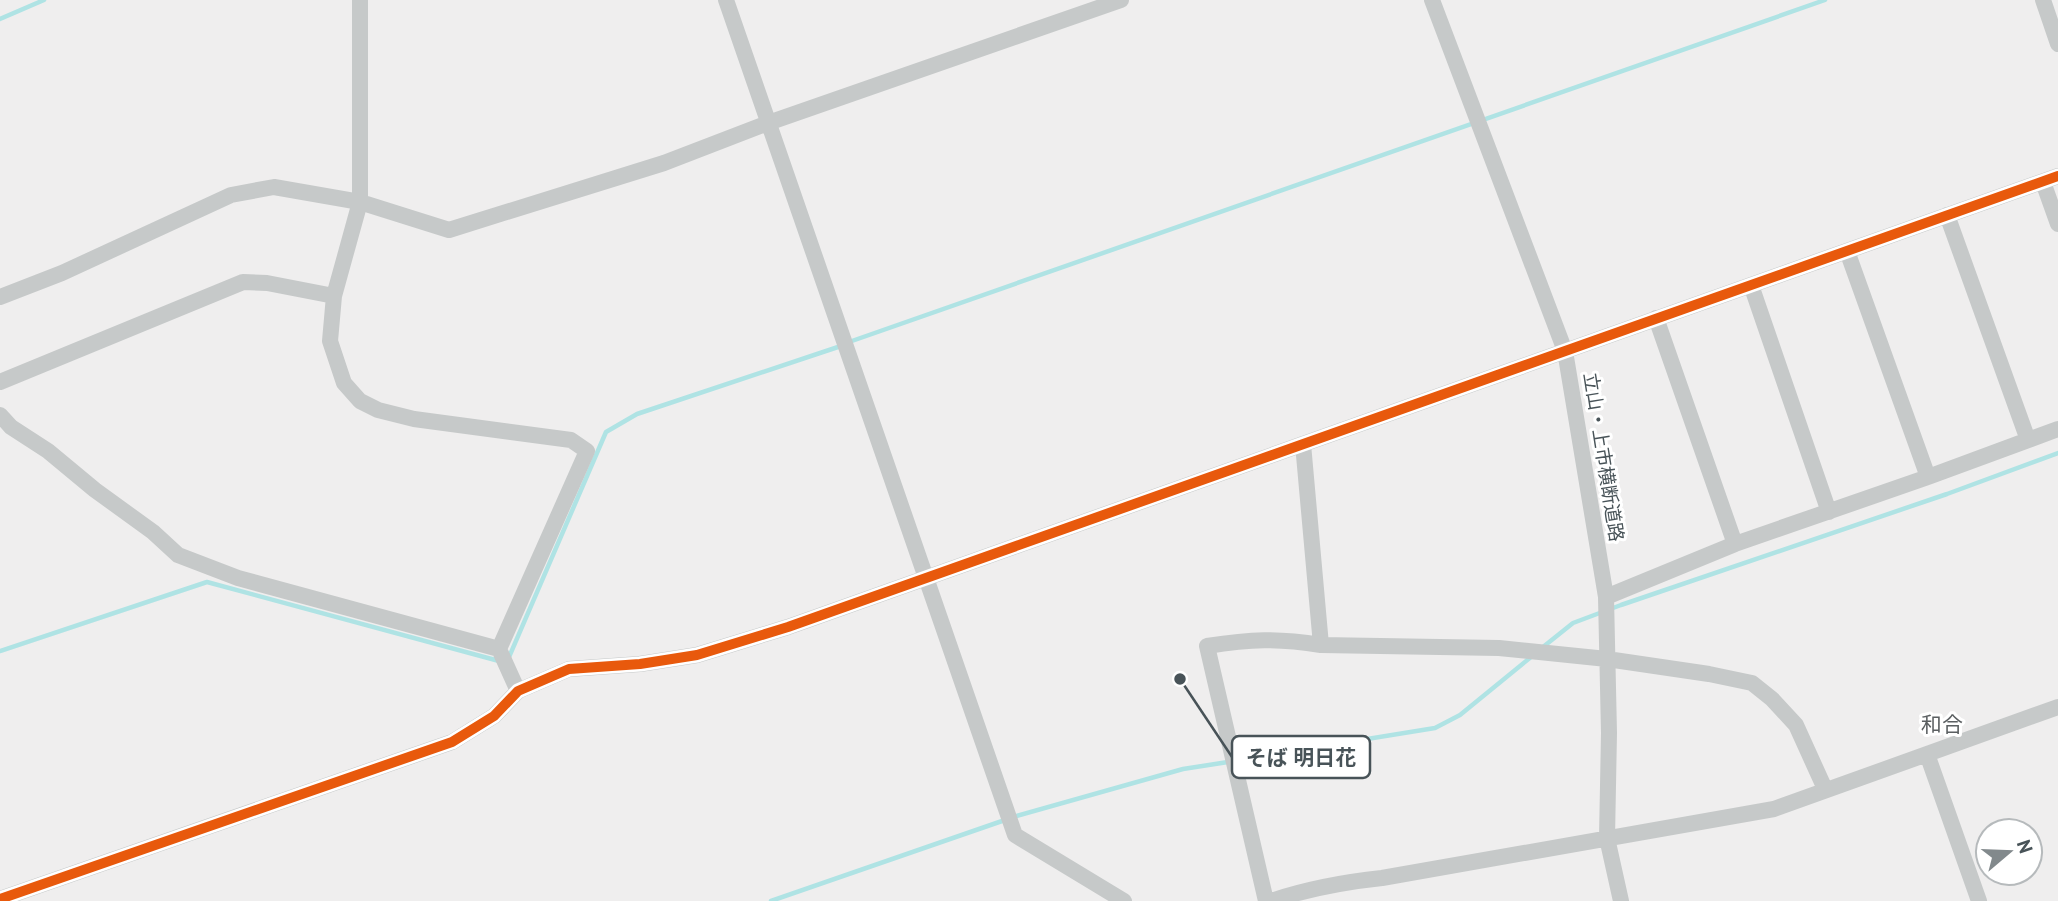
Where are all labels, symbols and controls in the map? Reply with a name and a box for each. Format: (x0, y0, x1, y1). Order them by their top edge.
street label: 立山・上市横断道路 (1579, 371, 1629, 543)
district label: 和合 (1921, 711, 1963, 738)
callout: そば 明日花 (1232, 736, 1370, 778)
text: そば 明日花 (1246, 744, 1356, 771)
north arrow (1974, 817, 2044, 887)
text: N (2012, 837, 2038, 856)

